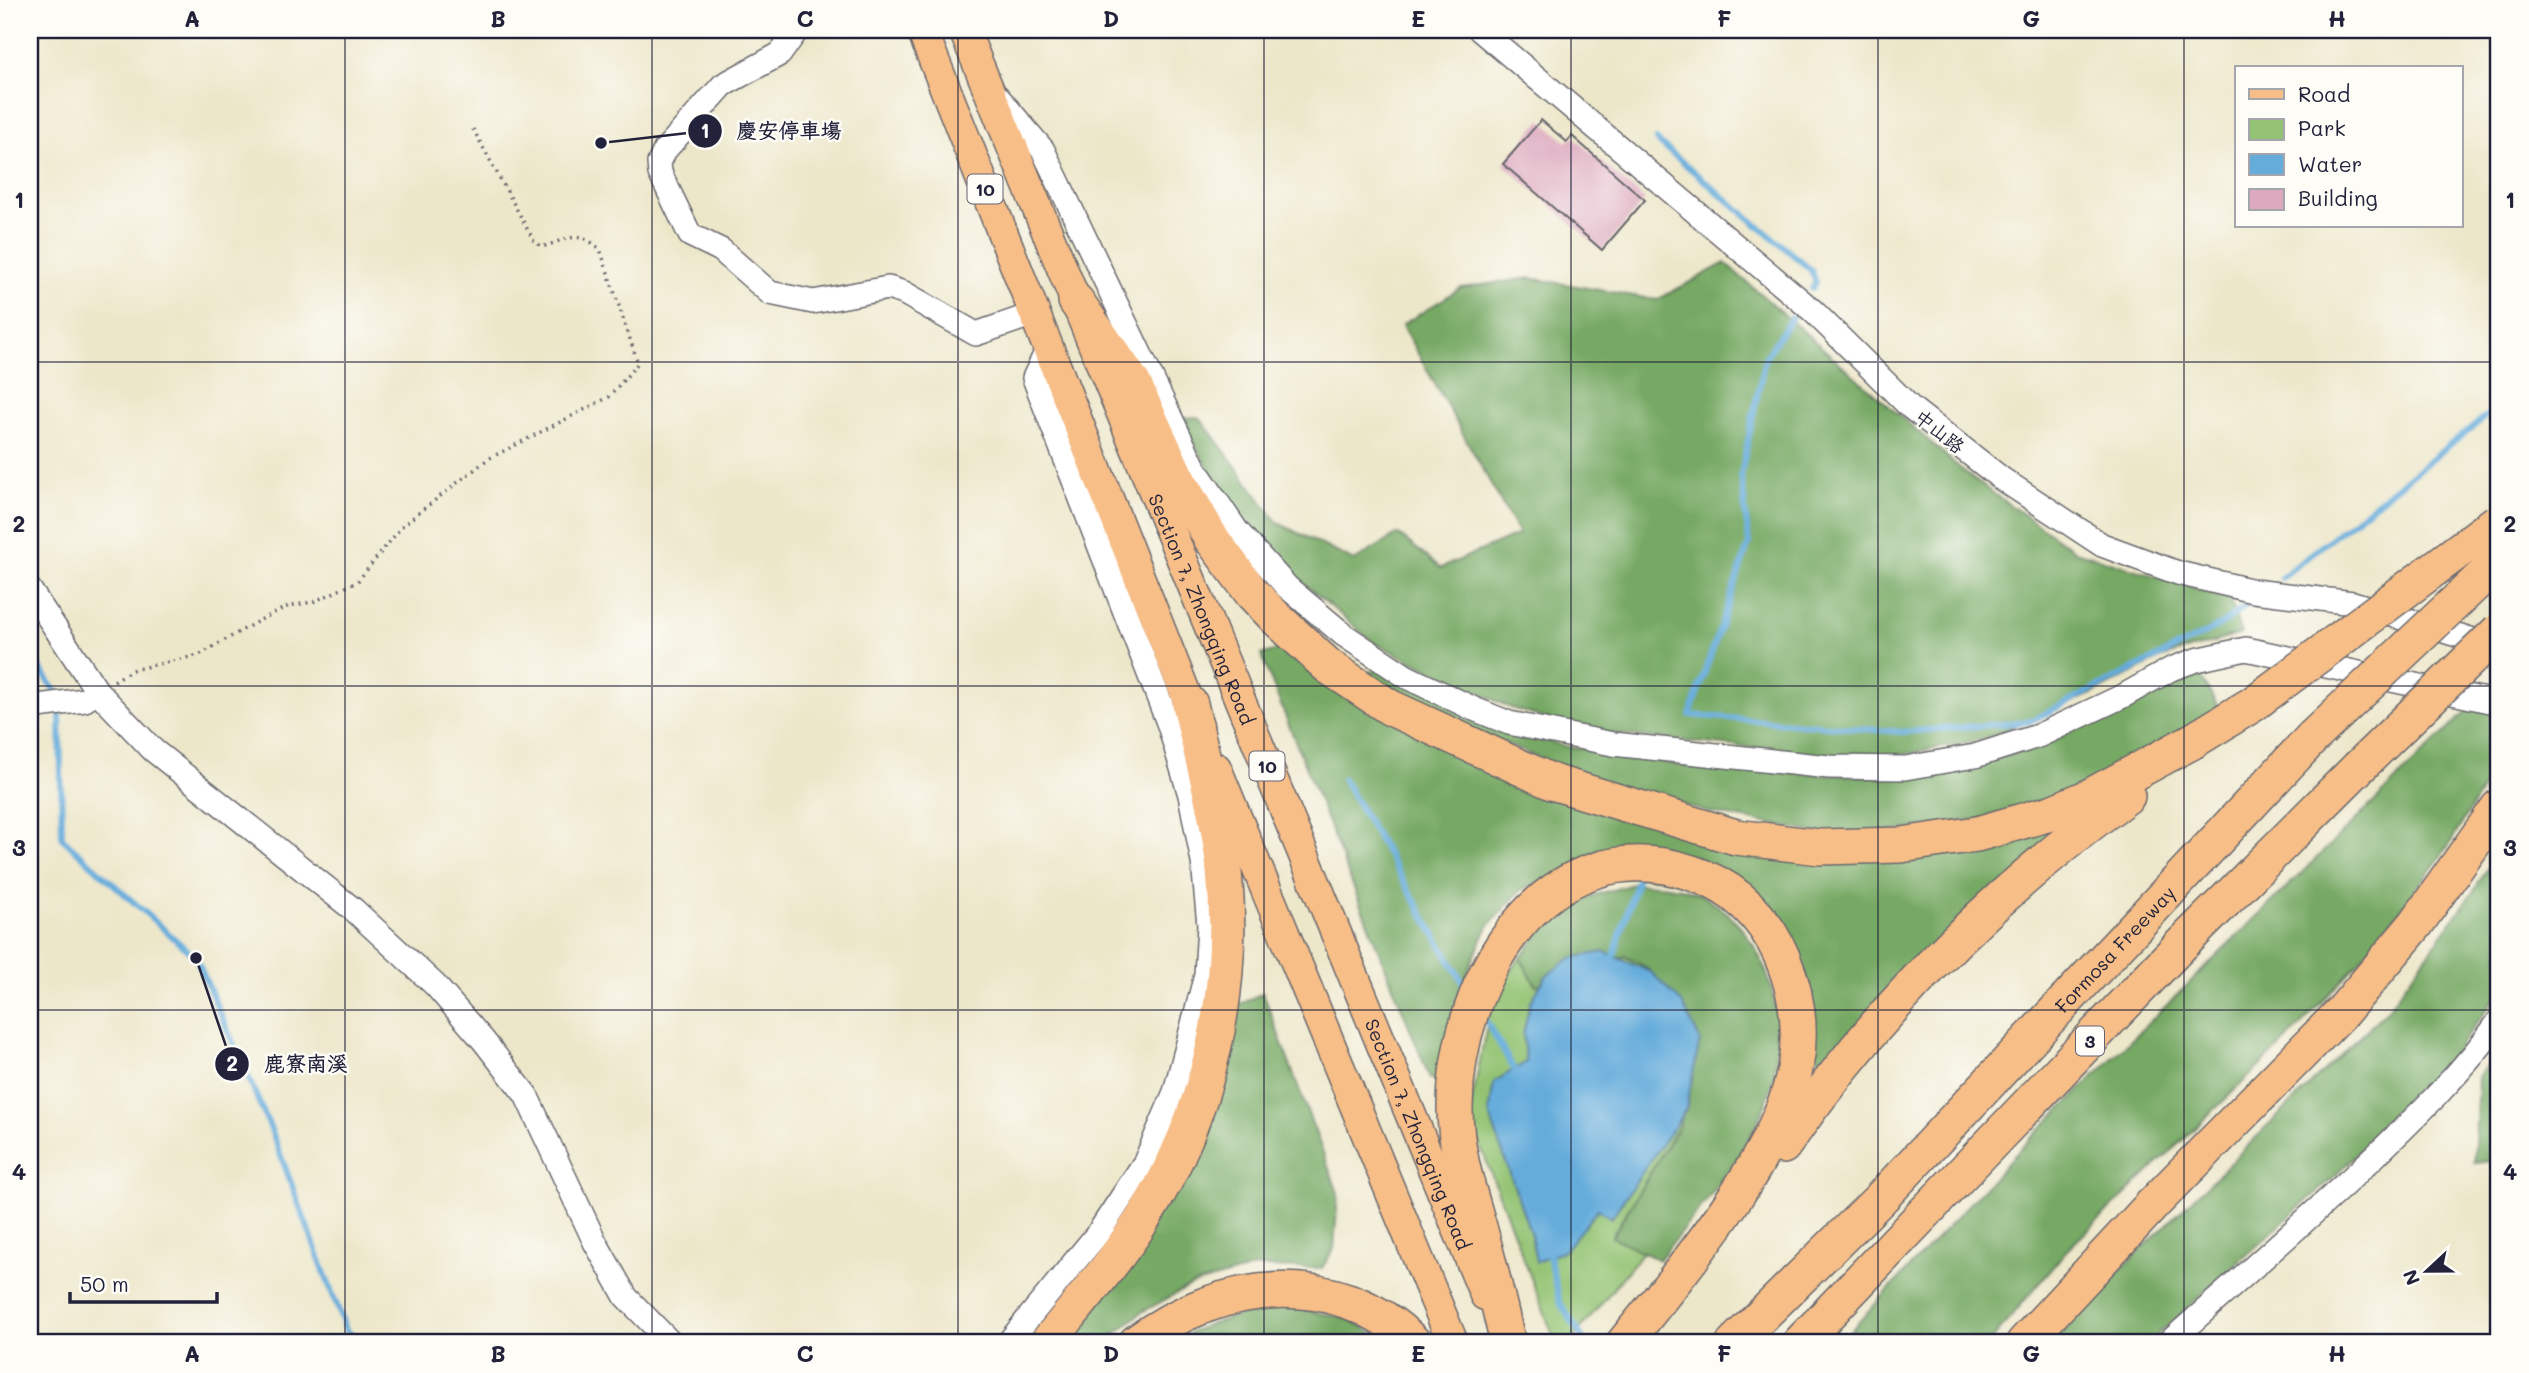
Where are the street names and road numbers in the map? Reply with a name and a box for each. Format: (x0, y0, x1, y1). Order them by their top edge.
road number: 10 (968, 174, 1002, 204)
street label: 中山路 (1910, 404, 1970, 458)
street label: Section 7, Zhongqing Road (1144, 490, 1261, 728)
road number: 10 (1250, 752, 1284, 780)
street label: Formosa Freeway (2049, 880, 2180, 1018)
street label: Section 7, Zhongqing Road (1360, 1015, 1477, 1253)
road number: 3 (2076, 1026, 2104, 1056)

